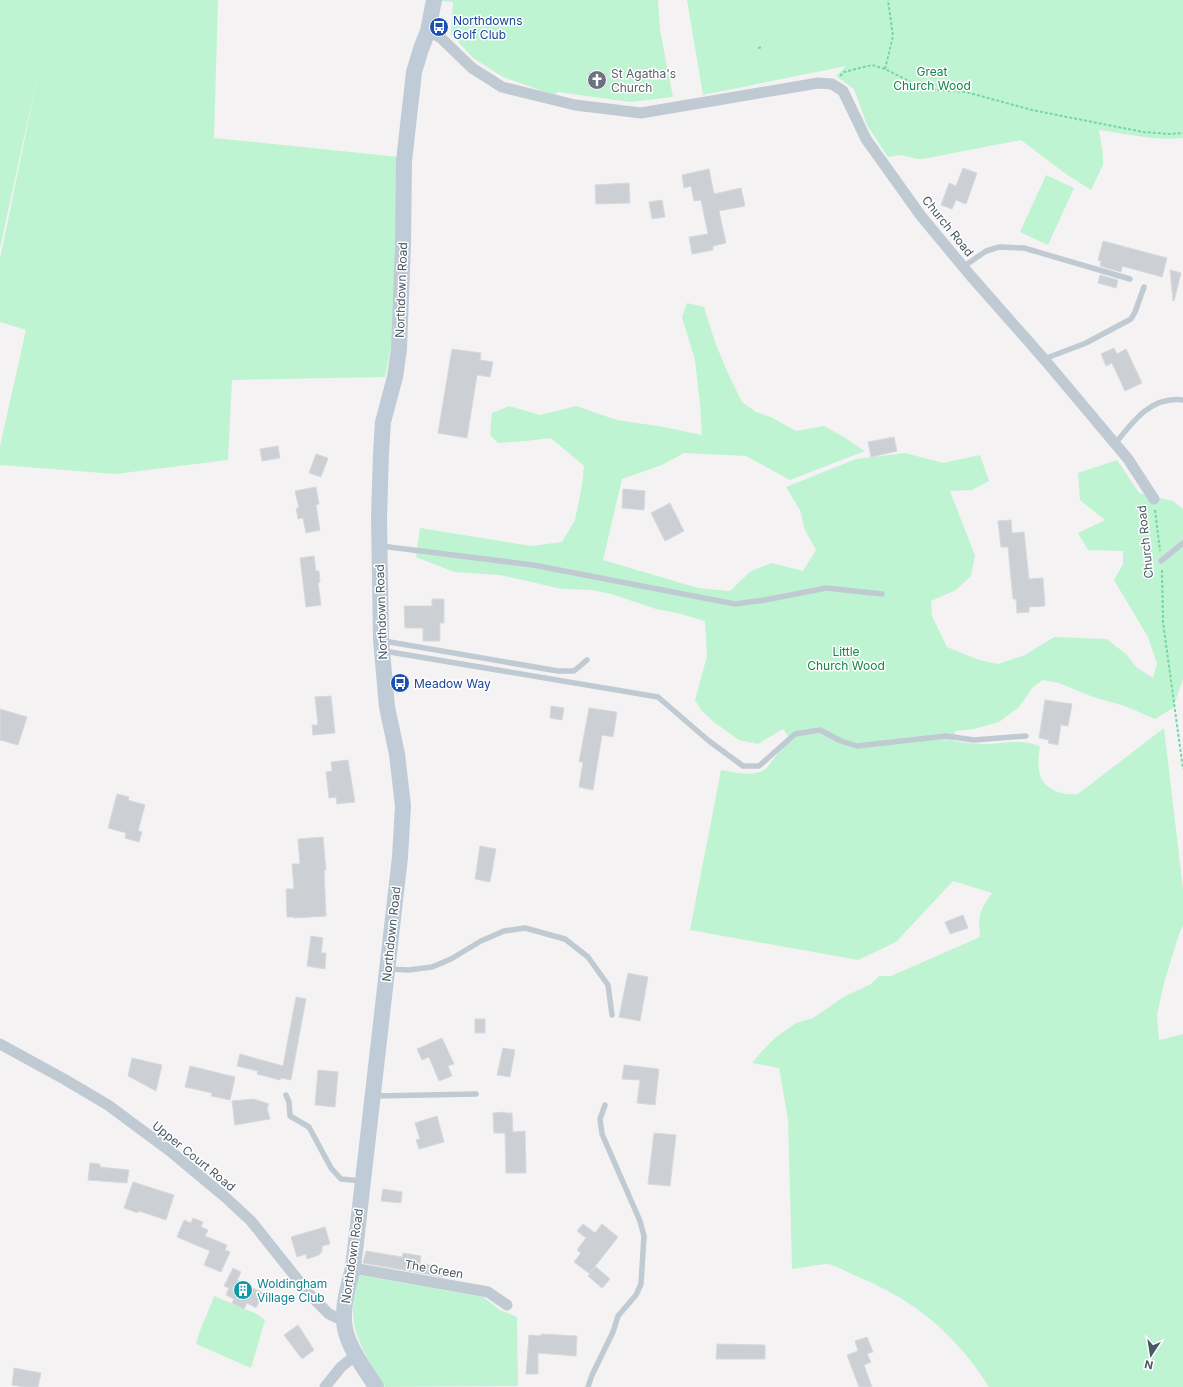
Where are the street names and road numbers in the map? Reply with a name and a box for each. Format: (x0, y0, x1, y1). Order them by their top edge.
street label: Church Road (919, 193, 977, 259)
street label: Northdown Road (392, 242, 410, 338)
street label: Church Road (1134, 505, 1156, 579)
street label: Northdown Road (372, 564, 390, 660)
street label: Northdown Road (379, 886, 403, 982)
street label: Upper Court Road (149, 1118, 239, 1194)
street label: Northdown Road (338, 1208, 366, 1304)
street label: The Green (403, 1256, 465, 1282)

